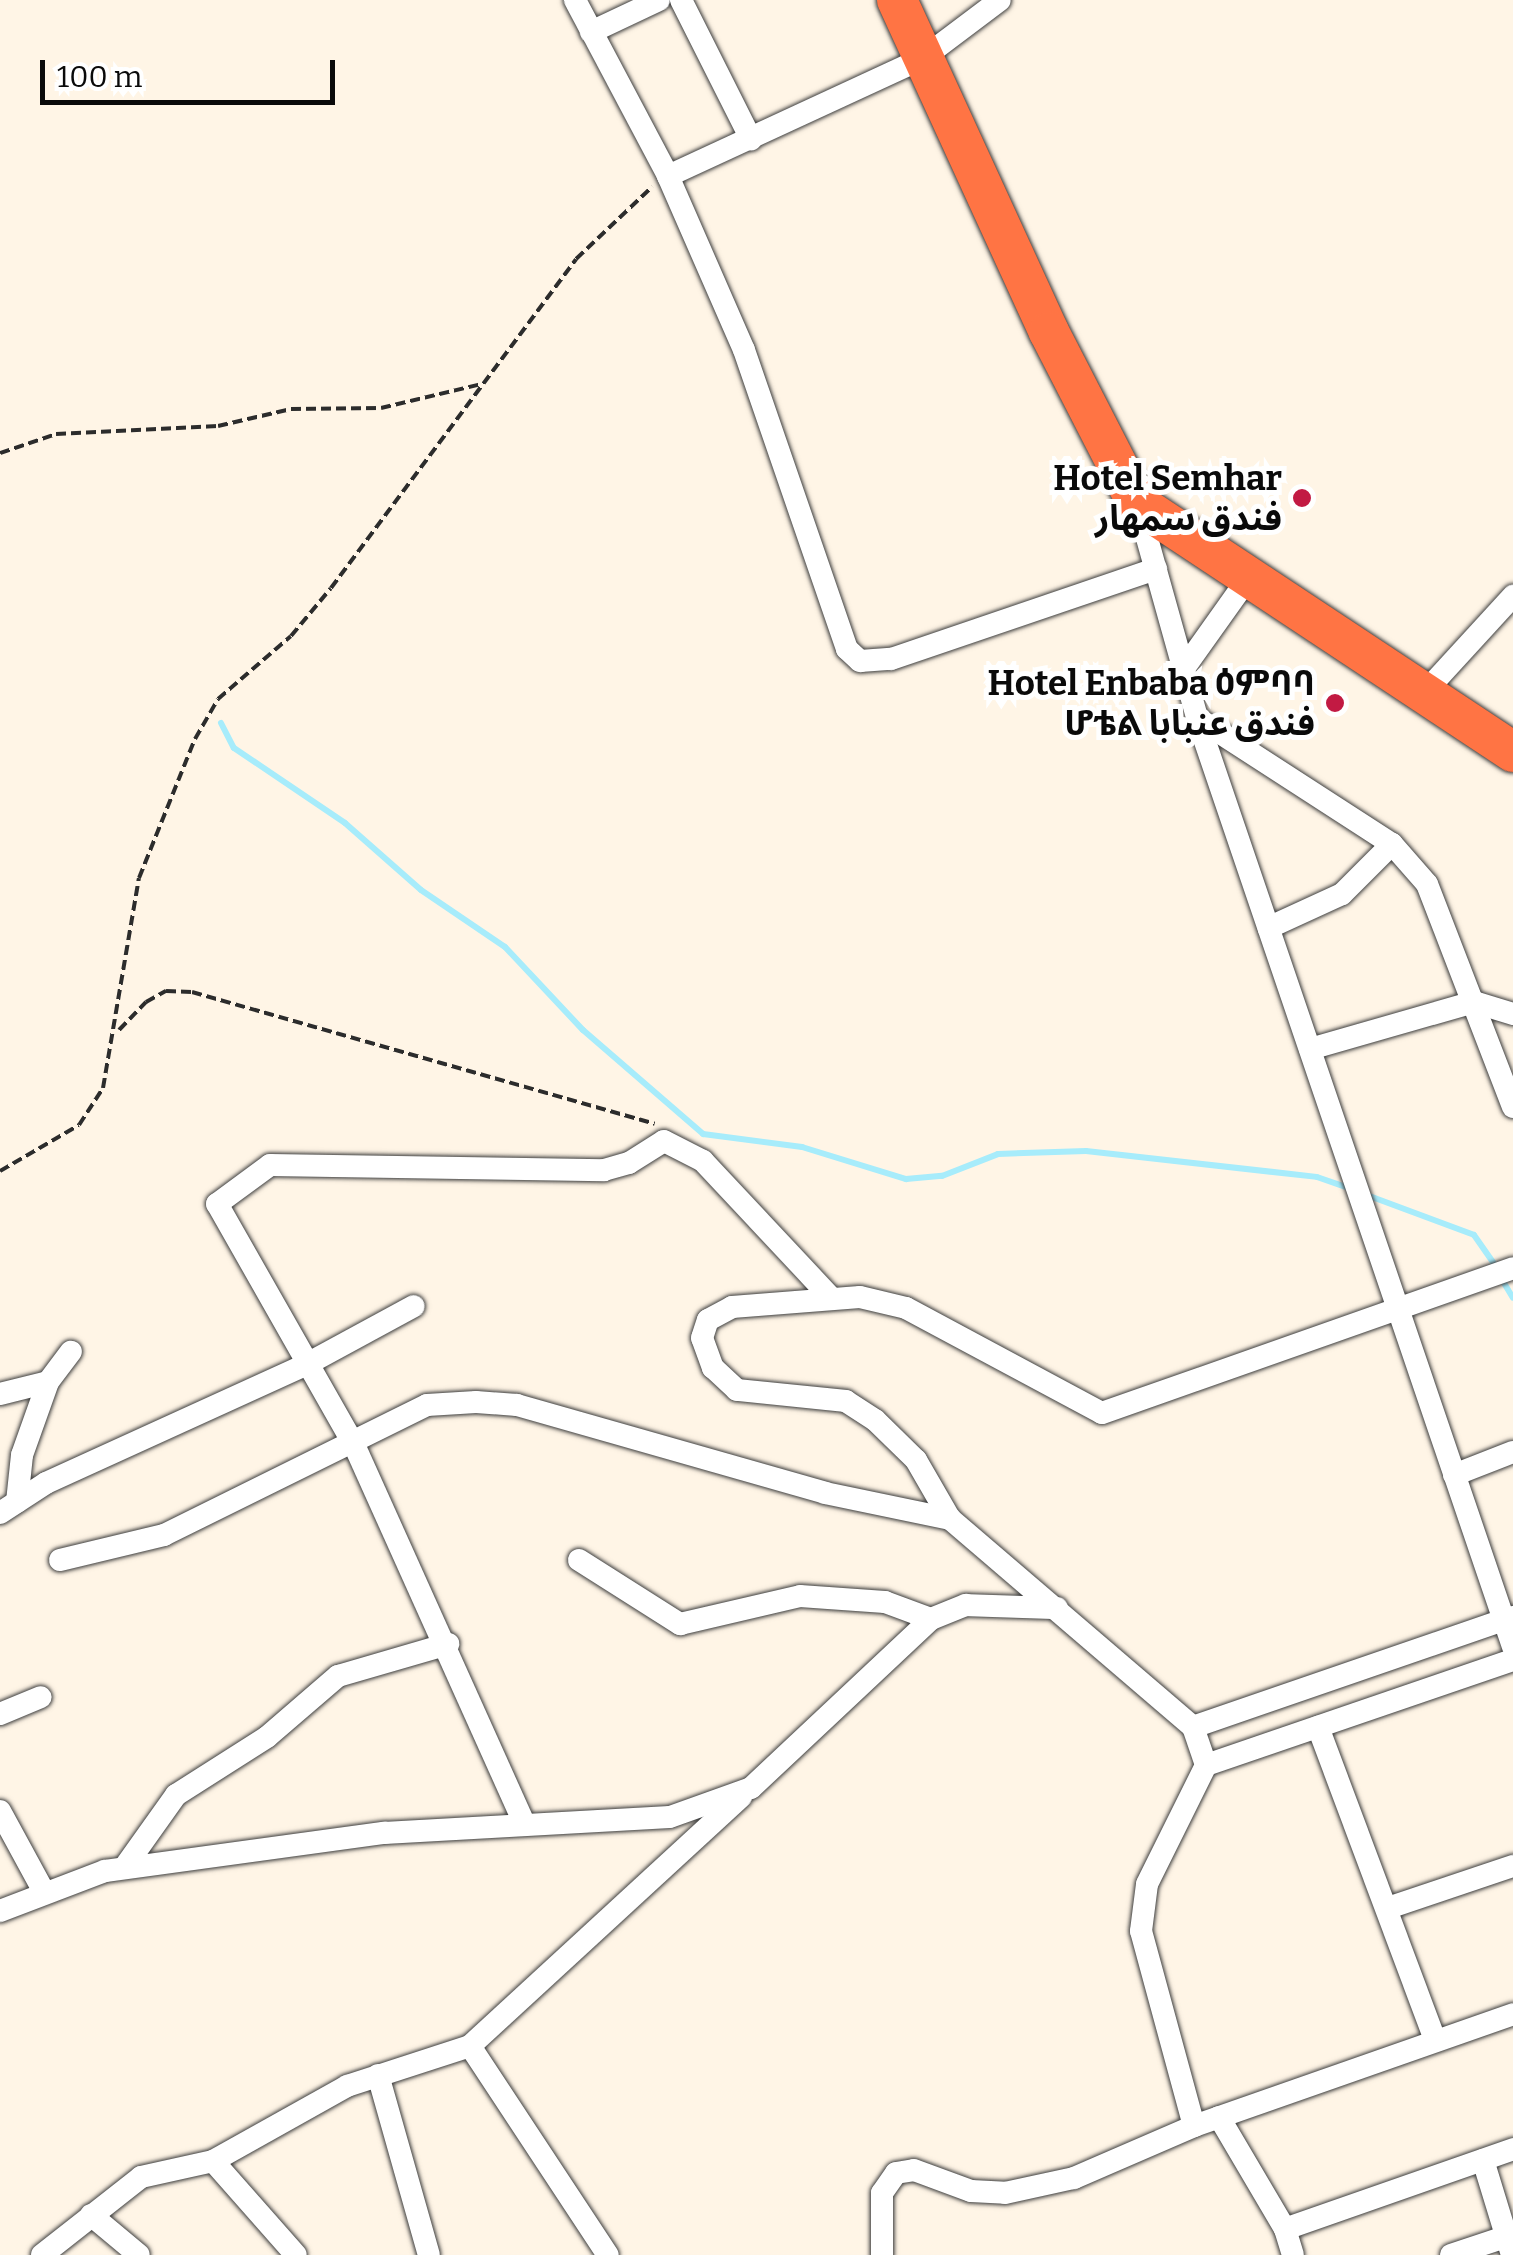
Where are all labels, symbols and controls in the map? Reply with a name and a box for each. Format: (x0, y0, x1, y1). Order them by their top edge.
scale bar (45, 40, 340, 102)
text: 100 m (57, 59, 142, 95)
place label: Hotel Semhar فندق سمهار (1053, 457, 1282, 539)
marker: Hotel Semhar فندق سمهار (1291, 487, 1313, 509)
place label: Hotel Enbaba ዕምባባ ሆቴል فندق عنبابا (987, 662, 1315, 744)
marker: Hotel Enbaba ዕምባባ ሆቴል فندق عنبابا (1324, 692, 1346, 714)

